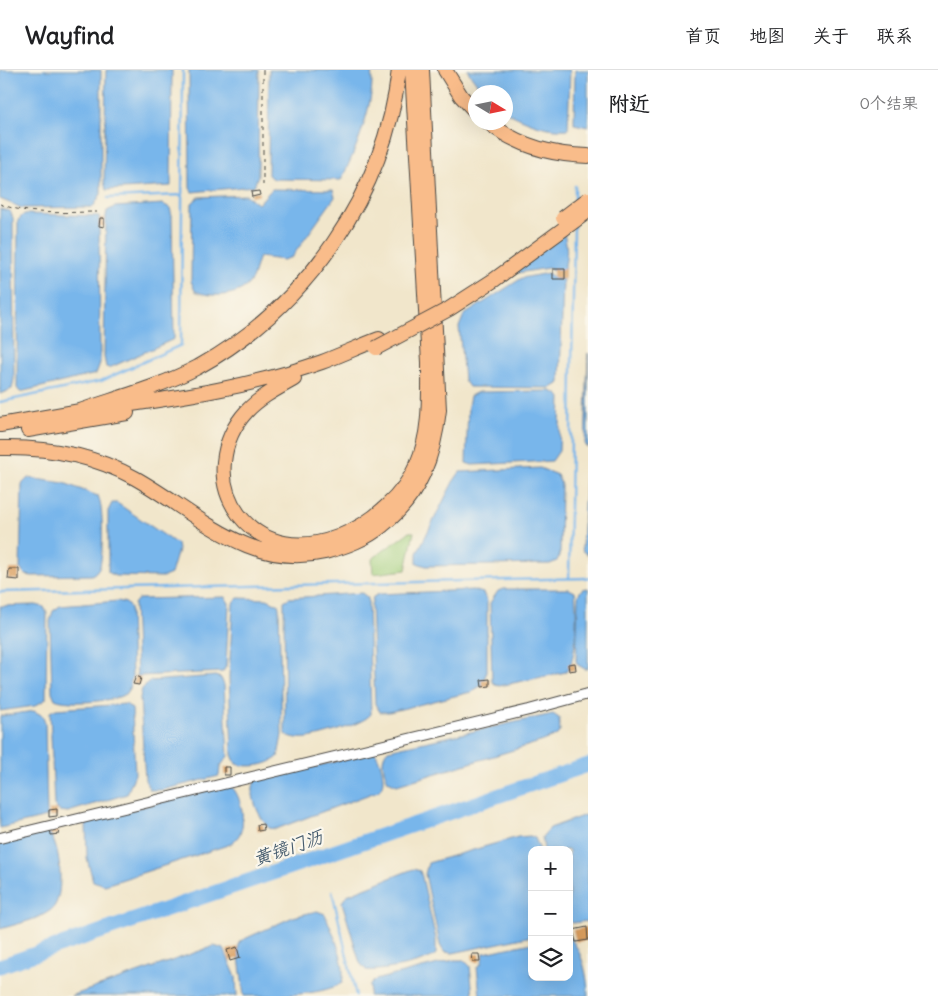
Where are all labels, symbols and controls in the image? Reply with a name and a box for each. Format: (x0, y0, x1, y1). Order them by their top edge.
text: Wayfind (25, 20, 114, 50)
text: 首页 (685, 24, 721, 47)
text: 地图 (749, 24, 785, 47)
text: 关于 (813, 24, 849, 47)
text: 联系 (877, 24, 913, 47)
north arrow (468, 85, 513, 130)
text: 附近 (608, 90, 650, 117)
text: 0个结果 (859, 93, 918, 113)
water label: 黄镜门沥 (250, 824, 328, 870)
map controls (528, 846, 573, 981)
button: + (528, 846, 573, 891)
button: − (528, 891, 573, 936)
button: layers (528, 936, 573, 981)

